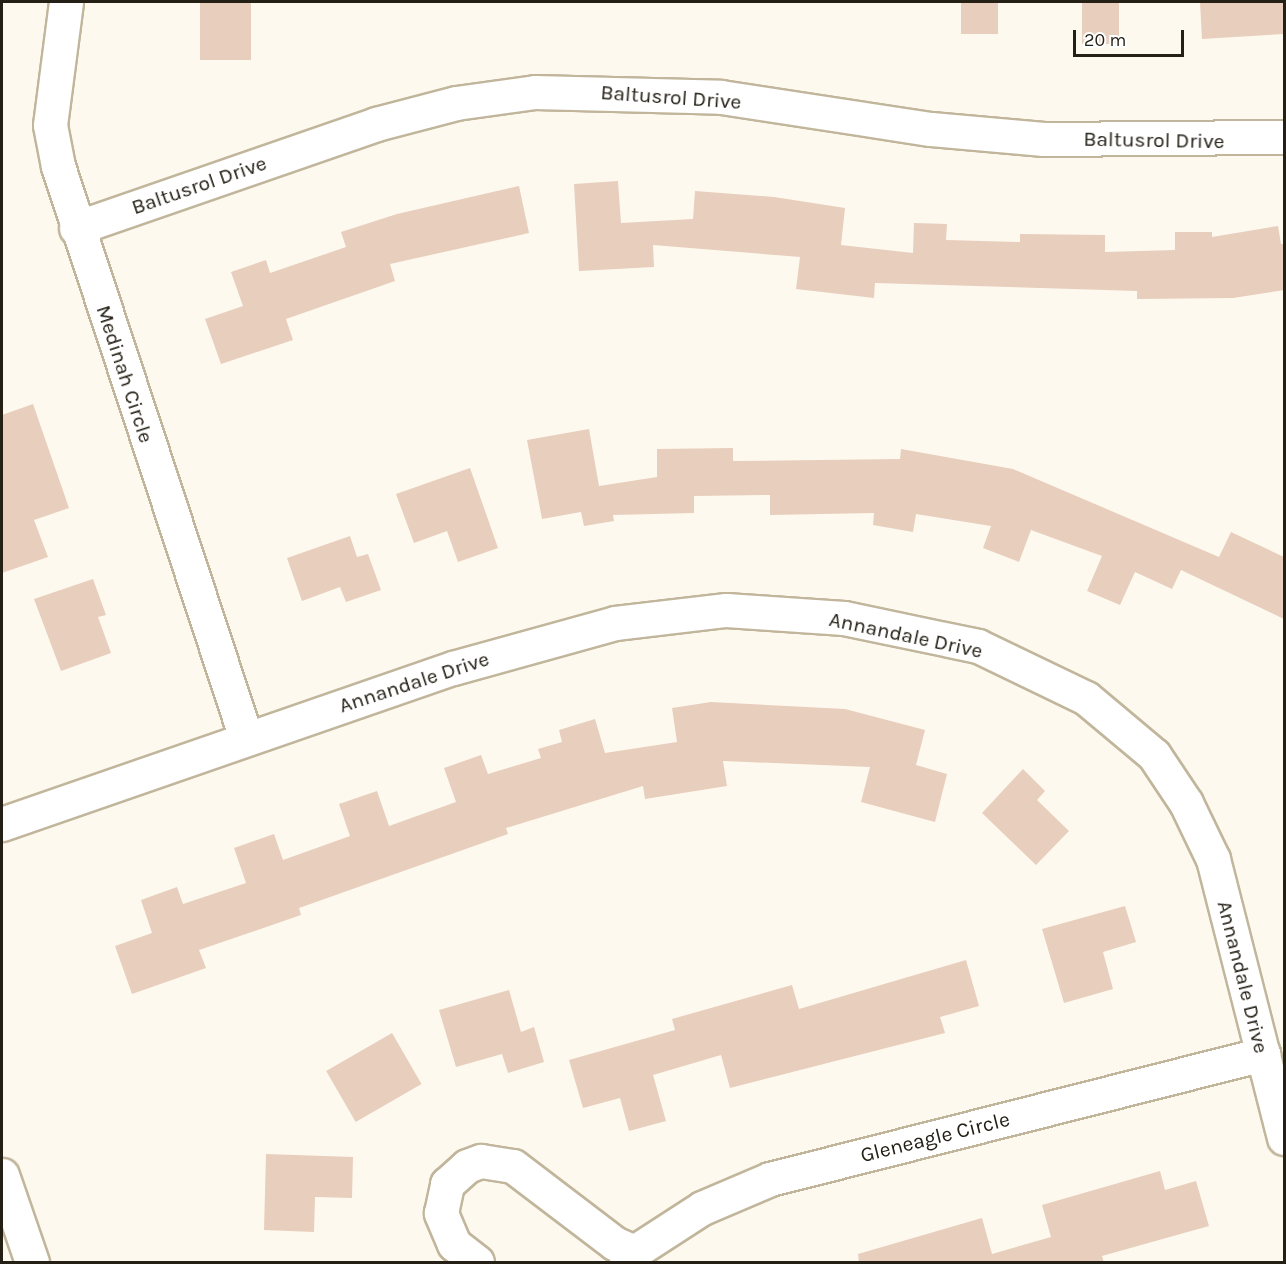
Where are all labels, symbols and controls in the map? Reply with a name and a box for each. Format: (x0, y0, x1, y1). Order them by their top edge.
scale bar (1076, 18, 1187, 56)
text: 20 m (1084, 29, 1126, 51)
street label: Baltusrol Drive (600, 80, 742, 114)
street label: Baltusrol Drive (1083, 126, 1225, 154)
street label: Baltusrol Drive (128, 150, 270, 220)
street label: Medinah Circle (91, 302, 159, 446)
street label: Annandale Drive (827, 606, 985, 664)
street label: Annandale Drive (336, 646, 492, 718)
street label: Annandale Drive (1212, 898, 1274, 1056)
street label: Gleneagle Circle (858, 1106, 1012, 1168)

